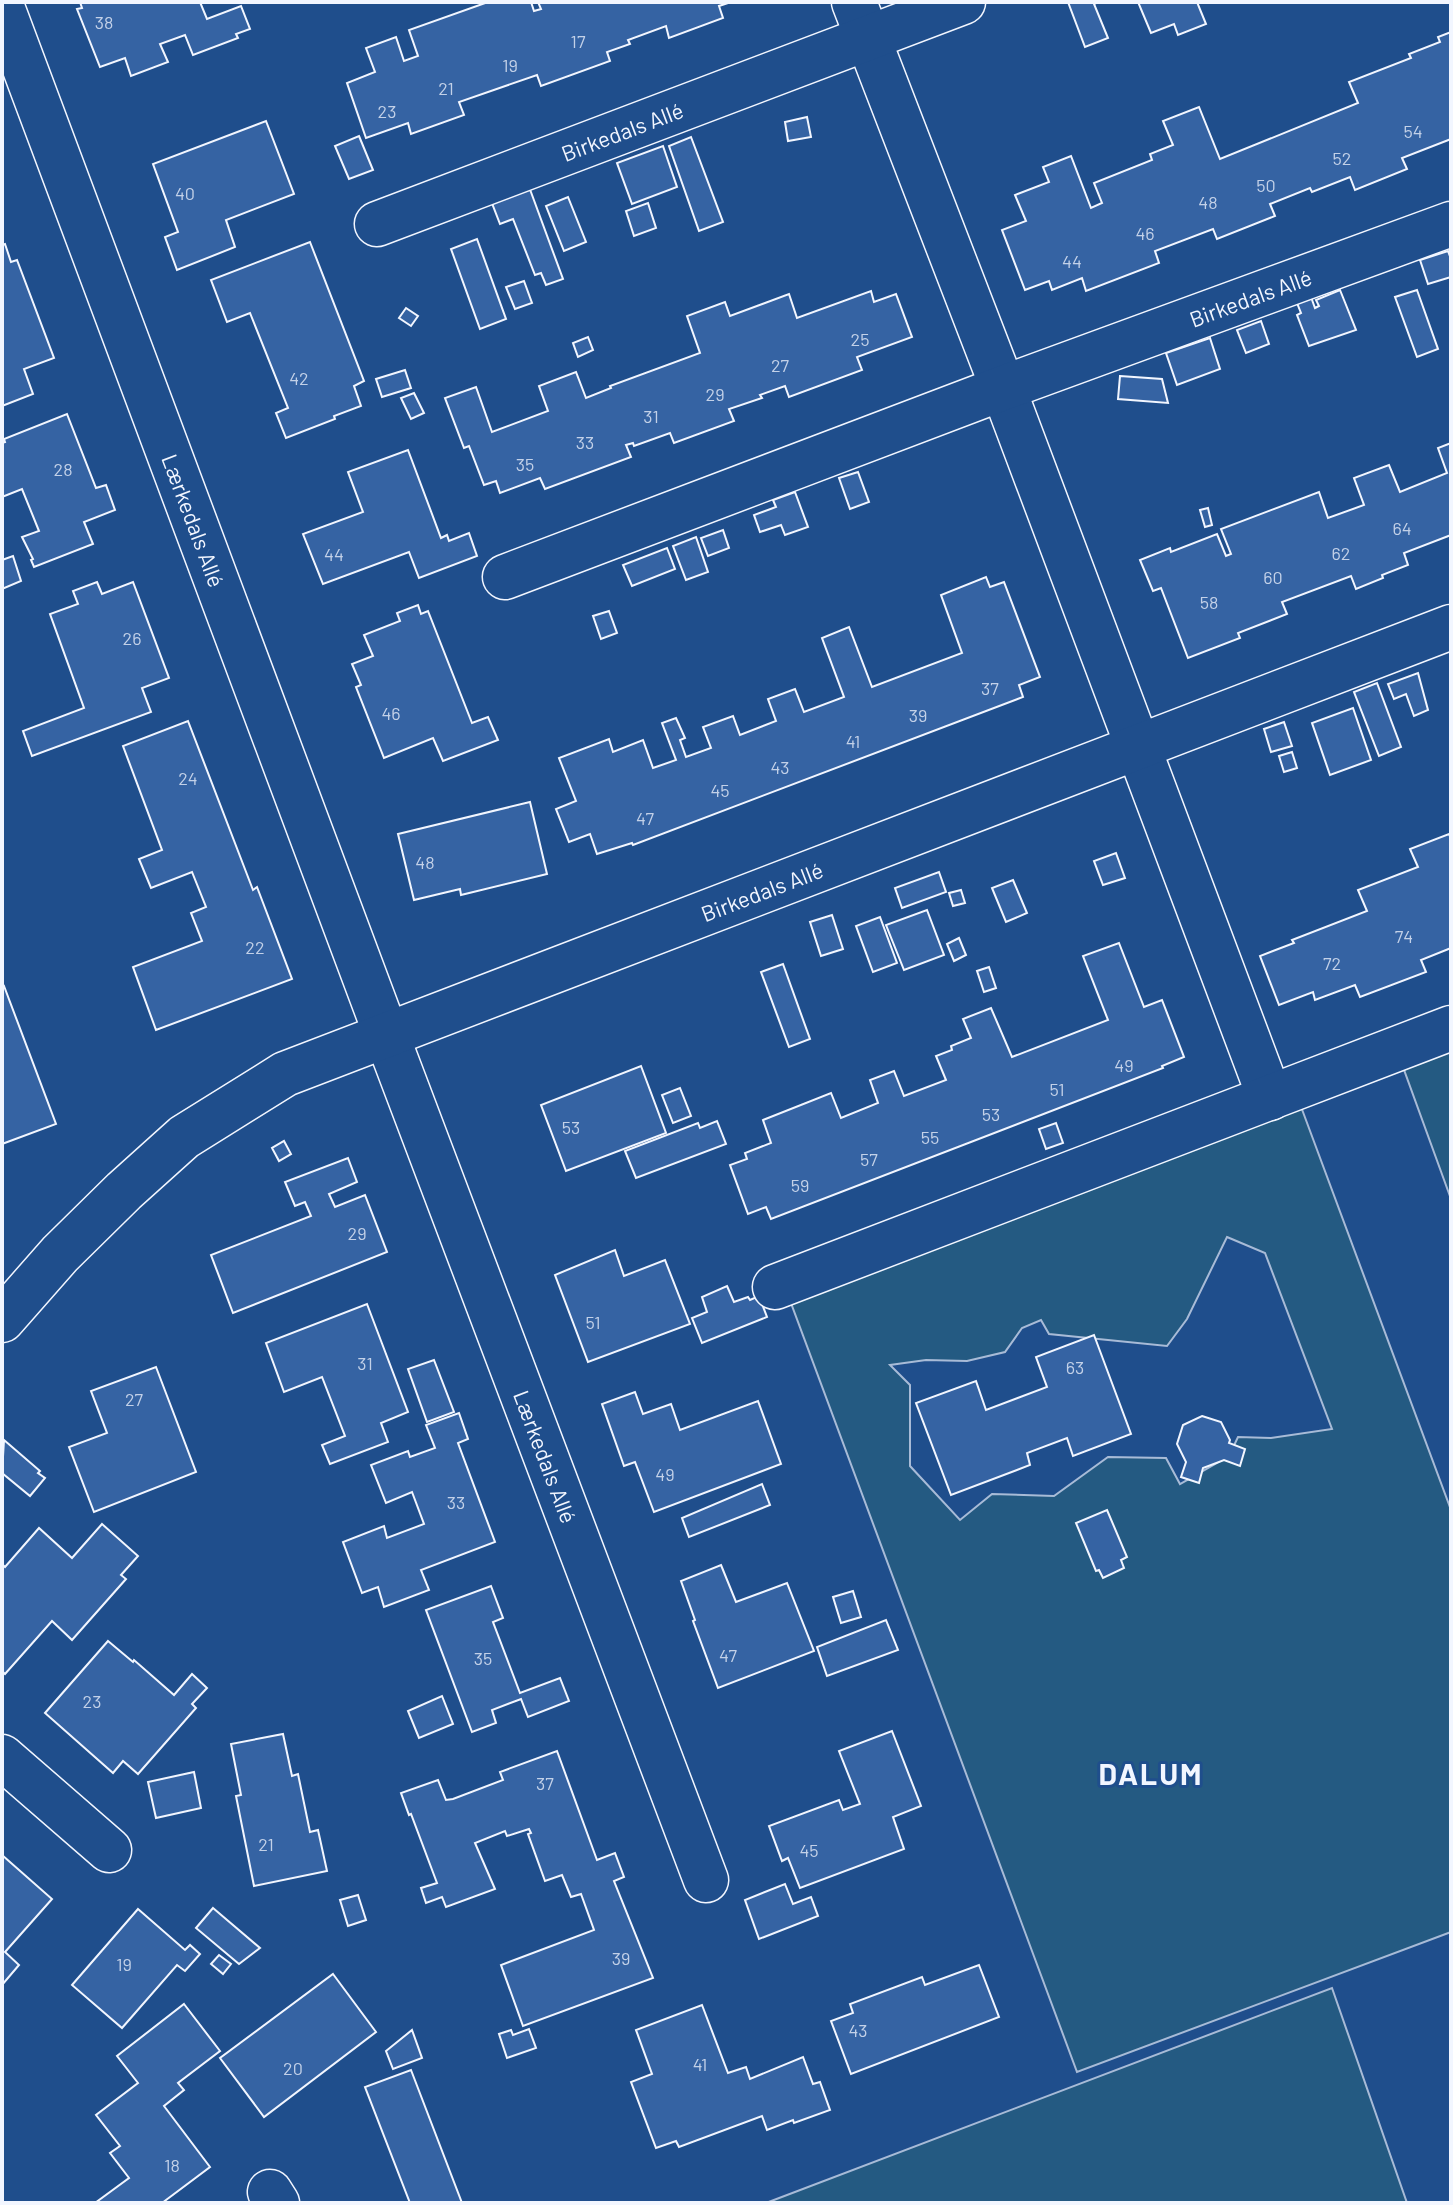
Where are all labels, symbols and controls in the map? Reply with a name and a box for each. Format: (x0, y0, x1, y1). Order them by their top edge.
house number: 38 (95, 11, 113, 33)
house number: 17 (571, 30, 586, 52)
house number: 19 (502, 54, 518, 76)
house number: 21 (438, 77, 454, 99)
street label: Birkedals Allé (557, 96, 687, 166)
house number: 23 (378, 100, 396, 122)
house number: 54 (1403, 120, 1423, 142)
house number: 52 (1333, 147, 1351, 169)
house number: 50 (1256, 174, 1276, 196)
house number: 40 (175, 182, 195, 204)
house number: 48 (1198, 191, 1218, 213)
house number: 46 (1135, 222, 1155, 244)
house number: 44 (1062, 250, 1082, 272)
street label: Birkedals Allé (1186, 263, 1315, 332)
house number: 25 (851, 328, 869, 350)
house number: 27 (771, 354, 790, 376)
house number: 42 (289, 367, 309, 389)
house number: 29 (705, 383, 725, 405)
house number: 31 (643, 405, 659, 427)
house number: 33 (576, 431, 594, 453)
street label: Lærkedals Allé (157, 450, 231, 590)
house number: 35 (516, 453, 534, 475)
house number: 28 (53, 458, 73, 480)
house number: 64 (1392, 517, 1412, 539)
house number: 62 (1332, 542, 1350, 564)
house number: 44 (324, 543, 344, 565)
house number: 60 (1263, 566, 1283, 588)
house number: 58 (1200, 591, 1218, 613)
house number: 26 (123, 627, 141, 649)
house number: 37 (981, 677, 999, 699)
house number: 46 (381, 702, 401, 724)
house number: 39 (909, 704, 927, 726)
house number: 41 (846, 730, 860, 752)
house number: 43 (770, 756, 790, 778)
house number: 24 (178, 767, 198, 789)
house number: 45 (710, 779, 730, 801)
house number: 47 (636, 807, 654, 829)
house number: 48 (415, 851, 435, 873)
street label: Birkedals Allé (697, 856, 826, 926)
house number: 74 (1395, 925, 1413, 947)
house number: 22 (245, 936, 265, 958)
house number: 72 (1323, 952, 1341, 974)
house number: 49 (1114, 1054, 1134, 1076)
house number: 51 (1049, 1078, 1065, 1100)
house number: 53 (982, 1103, 1000, 1125)
house number: 53 (562, 1116, 580, 1138)
house number: 55 (921, 1126, 939, 1148)
house number: 57 (860, 1148, 878, 1170)
house number: 59 (791, 1174, 809, 1196)
house number: 29 (347, 1222, 367, 1244)
house number: 51 (585, 1311, 601, 1333)
house number: 31 (357, 1352, 373, 1374)
house number: 63 (1066, 1356, 1084, 1378)
street label: Lærkedals Allé (509, 1386, 583, 1526)
house number: 27 (125, 1388, 144, 1410)
house number: 49 (655, 1463, 675, 1485)
house number: 33 (447, 1491, 465, 1513)
house number: 47 (719, 1644, 737, 1666)
house number: 35 (474, 1647, 492, 1669)
house number: 23 (83, 1690, 101, 1712)
district label: DALUM (1098, 1755, 1204, 1791)
house number: 37 (536, 1772, 554, 1794)
house number: 21 (258, 1833, 274, 1855)
house number: 45 (799, 1839, 819, 1861)
house number: 39 (612, 1947, 630, 1969)
house number: 19 (116, 1953, 132, 1975)
house number: 43 (848, 2019, 868, 2041)
house number: 41 (693, 2053, 707, 2075)
house number: 20 (283, 2057, 303, 2079)
house number: 18 (164, 2154, 180, 2176)

